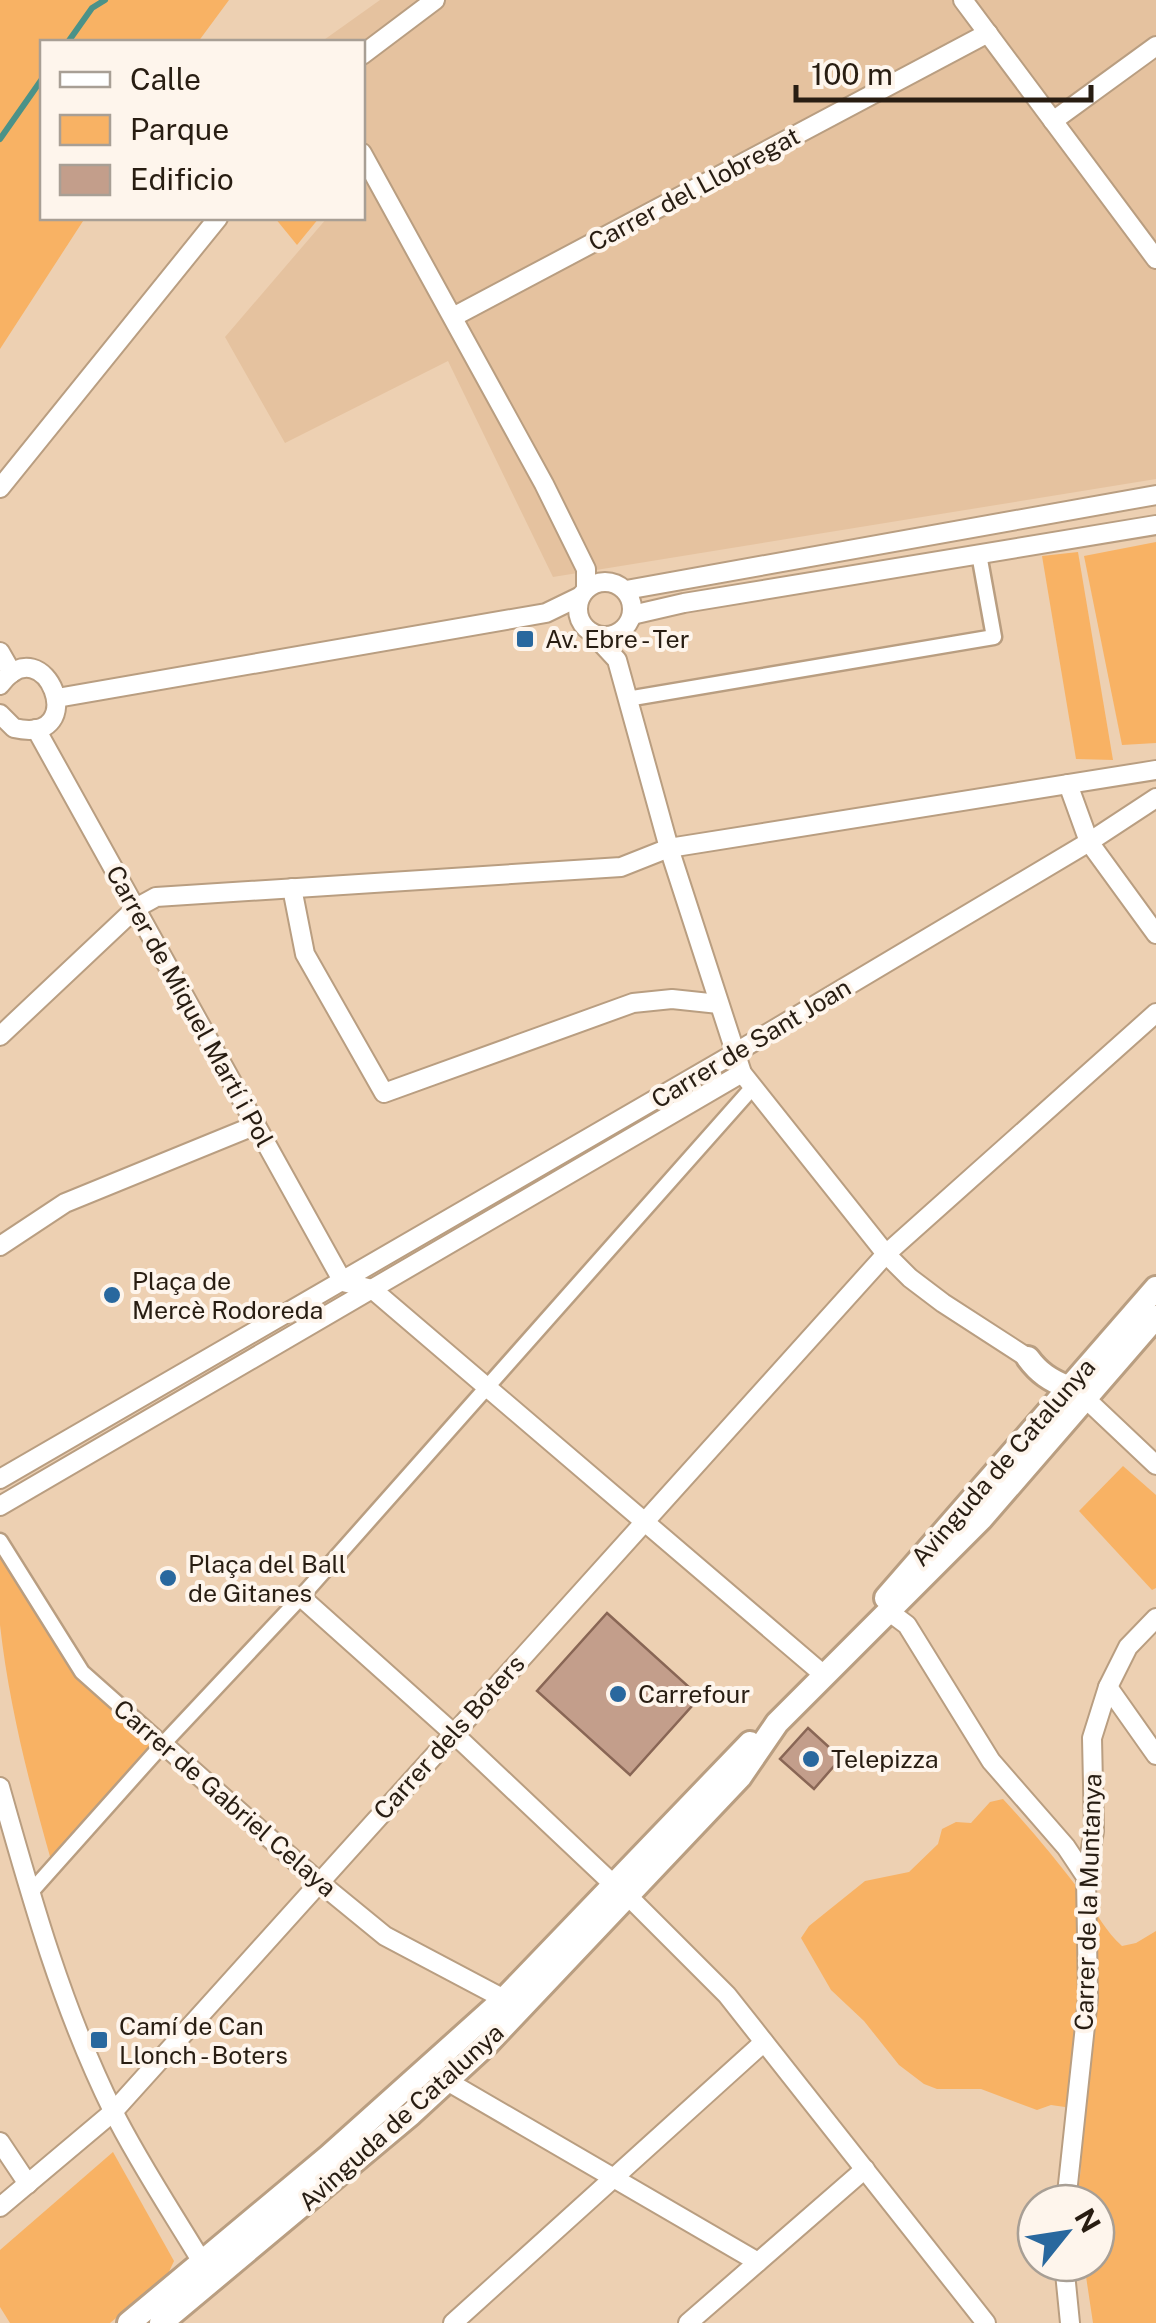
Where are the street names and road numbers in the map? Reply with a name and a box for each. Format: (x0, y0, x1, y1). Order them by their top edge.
street label: Carrer del Llobregat (583, 121, 805, 257)
street label: Carrer de Miquel Martí i Pol (100, 860, 280, 1152)
street label: Carrer de Sant Joan (646, 972, 856, 1114)
street label: Avinguda de Catalunya (905, 1352, 1101, 1572)
street label: Carrer dels Boters (367, 1649, 531, 1825)
street label: Carrer de Gabriel Celaya (108, 1693, 342, 1903)
street label: Carrer de la Muntanya (1069, 1773, 1107, 2031)
street label: Avinguda de Catalunya (292, 2017, 510, 2217)

